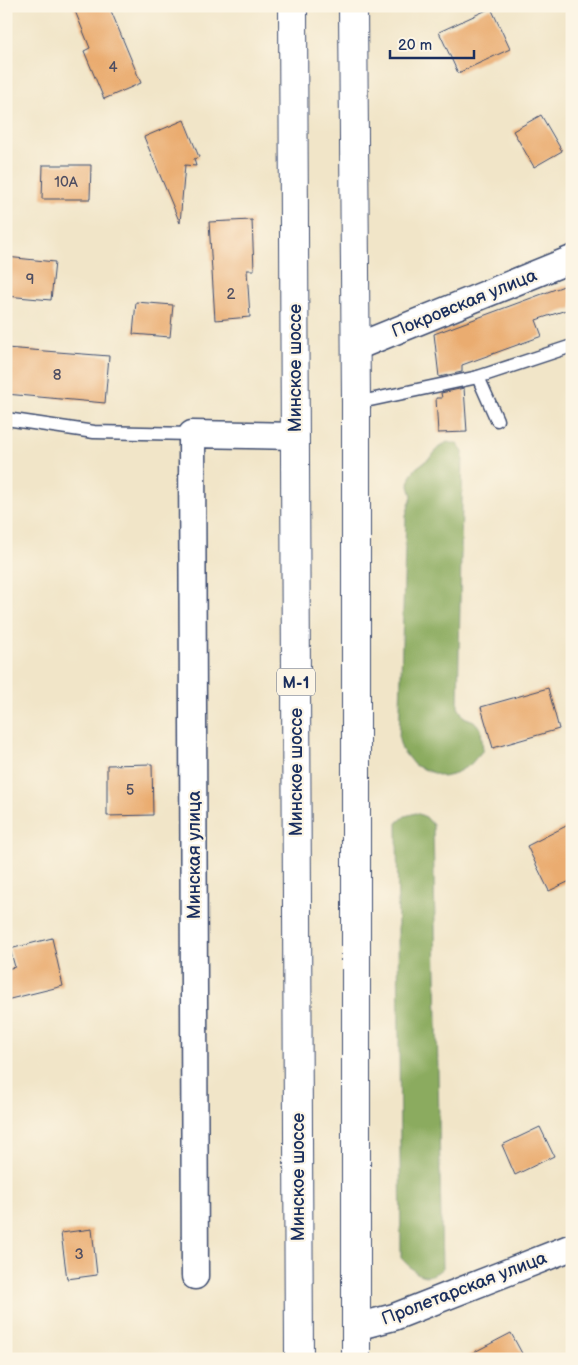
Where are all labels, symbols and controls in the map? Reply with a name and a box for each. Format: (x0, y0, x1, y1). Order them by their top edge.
scale bar (390, 28, 474, 60)
text: 20 m (398, 36, 432, 55)
house number: 4 (108, 58, 118, 77)
house number: 10А (54, 173, 79, 192)
street label: Покровская улица (388, 265, 540, 342)
house number: 9 (26, 270, 34, 289)
house number: 2 (227, 285, 236, 304)
street label: Минское шоссе (285, 304, 306, 432)
house number: 8 (53, 366, 62, 385)
road number: М-1 (277, 669, 315, 696)
street label: Минское шоссе (286, 708, 307, 836)
house number: 5 (126, 781, 134, 800)
street label: Минская улица (184, 790, 205, 919)
street label: Минское шоссе (288, 1113, 309, 1241)
house number: 3 (74, 1245, 84, 1264)
street label: Пролетарская улица (379, 1247, 550, 1330)

